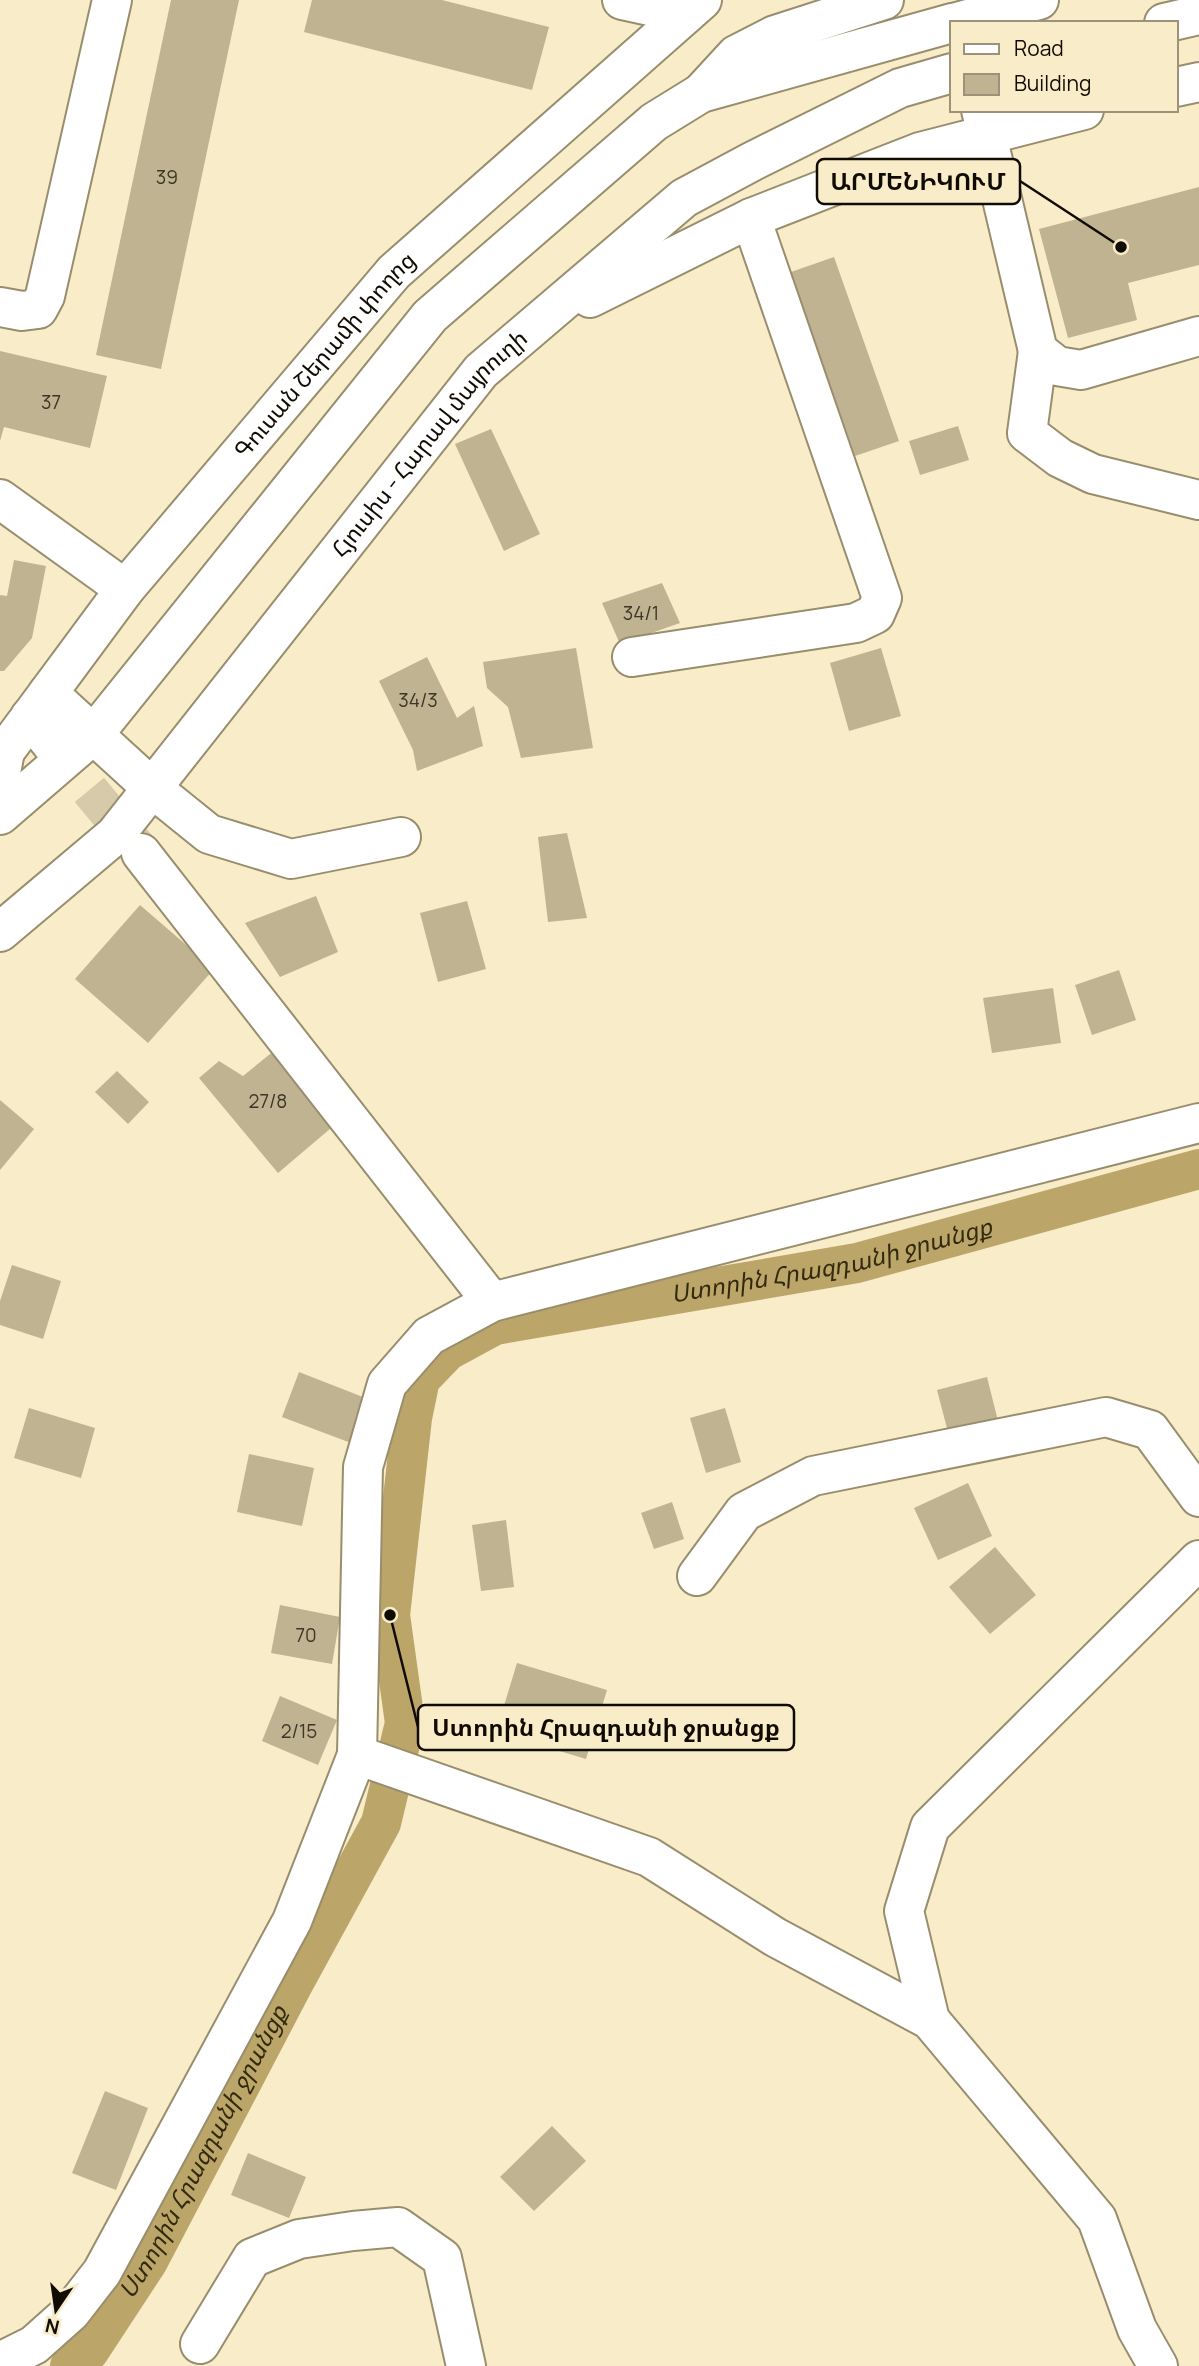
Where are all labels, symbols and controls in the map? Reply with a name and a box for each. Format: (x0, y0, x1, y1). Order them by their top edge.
legend (950, 21, 1178, 112)
text: Road (1014, 34, 1064, 62)
text: Building (1014, 69, 1091, 97)
callout: ԱՐՄԵՆԻԿՈՒՄ (817, 159, 1020, 204)
house number: 39 (156, 164, 178, 190)
text: ԱՐՄԵՆԻԿՈՒՄ (830, 164, 1006, 197)
street label: Գուսան Շերամի փողոց (226, 243, 422, 465)
street label: Հյուսիս - Հարավ մայրուղի (323, 322, 534, 563)
house number: 37 (41, 389, 61, 415)
house number: 34/1 (623, 600, 659, 626)
house number: 34/3 (398, 687, 438, 713)
house number: 27/8 (249, 1088, 287, 1114)
water label: Ստորին Հրազդանի ջրանցք (668, 1208, 997, 1310)
house number: 70 (295, 1622, 317, 1648)
callout: Ստորին Հրազդանի ջրանցք (418, 1705, 794, 1750)
text: Ստորին Հրազդանի ջրանցք (432, 1710, 780, 1743)
house number: 2/15 (281, 1718, 317, 1744)
water label: Ստորին Հրազդանի ջրանցք (110, 1998, 295, 2304)
north arrow (21, 2275, 91, 2345)
text: N (43, 2312, 62, 2341)

